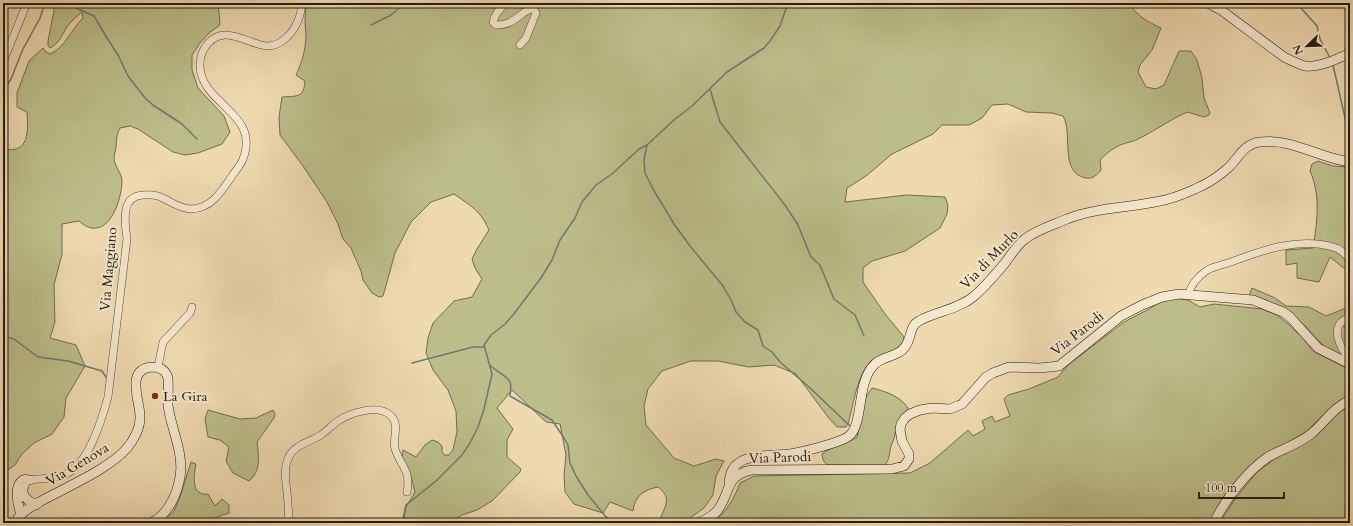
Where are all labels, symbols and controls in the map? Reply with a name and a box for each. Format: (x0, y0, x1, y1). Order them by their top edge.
north arrow (1287, 26, 1327, 66)
text: N (1289, 42, 1307, 57)
street label: Via di Murlo (956, 225, 1023, 293)
street label: Via Maggiano (95, 226, 122, 312)
street label: Via Parodi (1047, 307, 1108, 360)
place label: La Gira (163, 387, 207, 406)
marker: La Gira (150, 391, 160, 401)
street label: Via Genova (42, 438, 112, 491)
street label: Via Parodi (748, 447, 812, 468)
scale bar (1199, 474, 1284, 500)
text: 100 m (1205, 480, 1238, 496)

